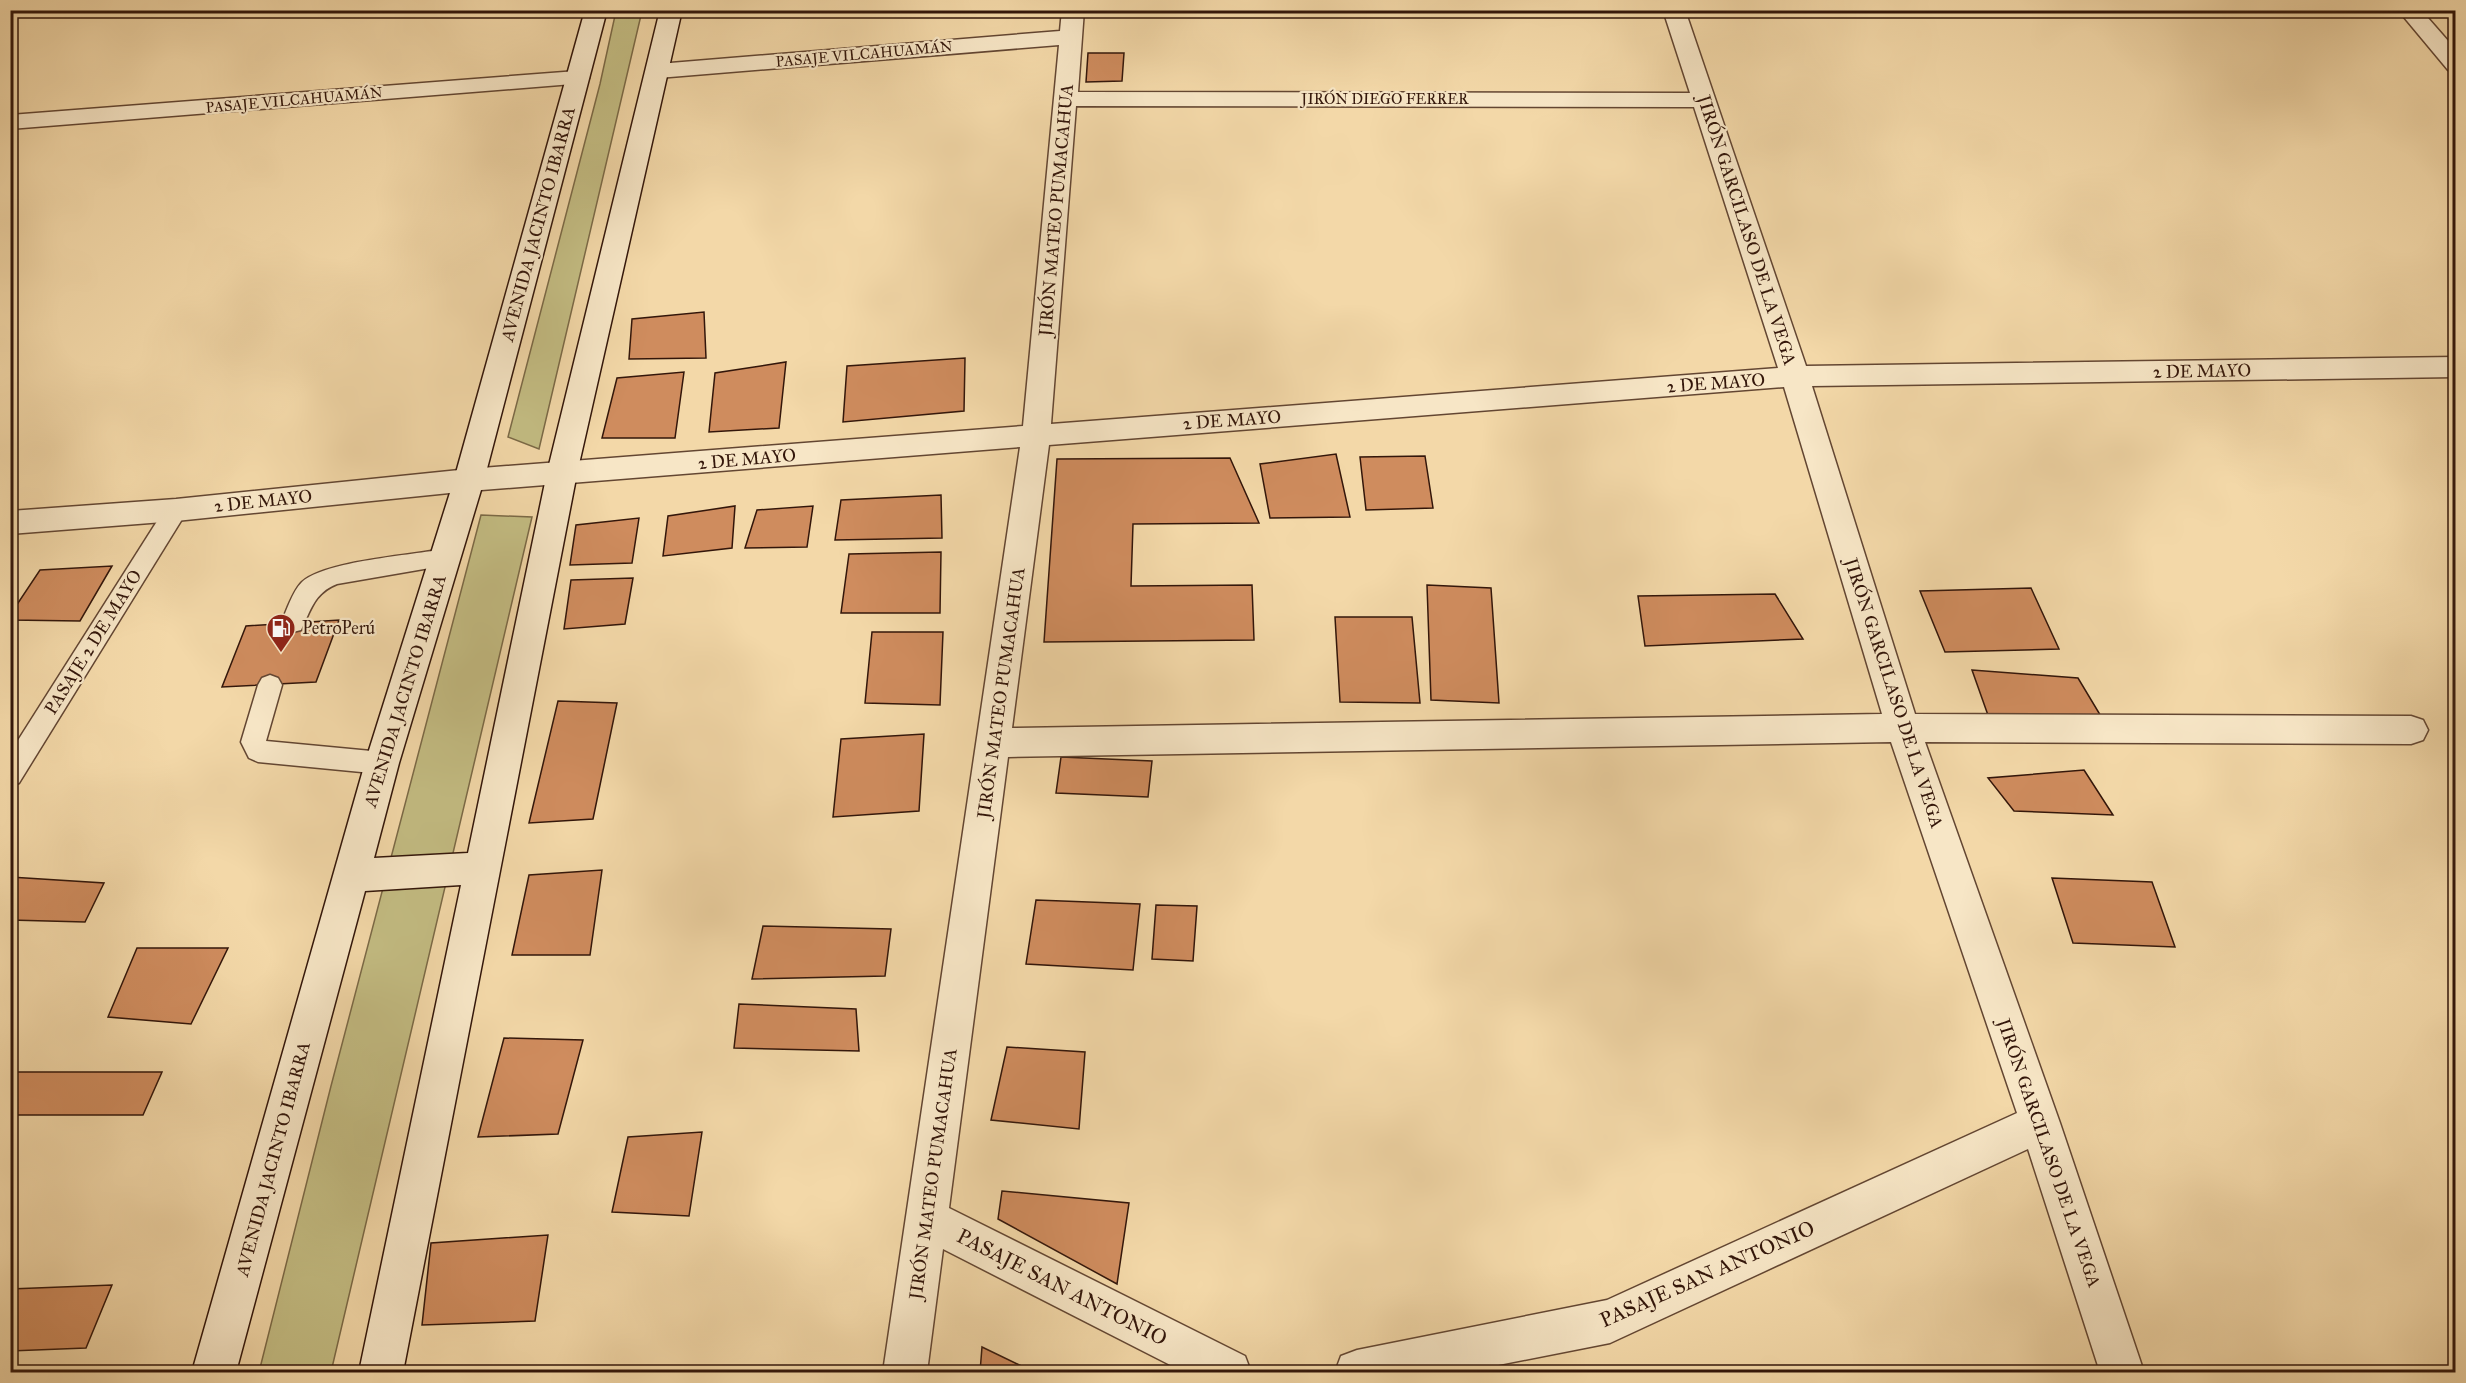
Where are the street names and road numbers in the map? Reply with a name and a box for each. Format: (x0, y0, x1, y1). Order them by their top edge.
street label: PASAJE VILCAHUAMÁN (775, 36, 954, 72)
street label: PASAJE VILCAHUAMÁN (205, 82, 384, 118)
street label: JIRÓN MATEO PUMACAHUA (1032, 83, 1079, 339)
street label: JIRÓN DIEGO FERRER (1299, 89, 1469, 109)
street label: JIRÓN GARCILASO DE LA VEGA (1691, 90, 1803, 368)
street label: AVENIDA JACINTO IBARRA (496, 104, 581, 345)
street label: 2 DE MAYO (2153, 359, 2251, 383)
street label: 2 DE MAYO (1666, 369, 1766, 397)
street label: 2 DE MAYO (1182, 406, 1282, 434)
street label: 2 DE MAYO (697, 444, 797, 474)
street label: 2 DE MAYO (213, 485, 313, 517)
street label: JIRÓN GARCILASO DE LA VEGA (1838, 553, 1950, 831)
street label: PASAJE 2 DE MAYO (40, 566, 147, 719)
street label: JIRÓN MATEO PUMACAHUA (970, 566, 1031, 822)
street label: AVENIDA JACINTO IBARRA (359, 572, 452, 811)
street label: JIRÓN GARCILASO DE LA VEGA (1991, 1013, 2107, 1291)
street label: AVENIDA JACINTO IBARRA (231, 1039, 316, 1280)
street label: JIRÓN MATEO PUMACAHUA (902, 1047, 963, 1303)
street label: PASAJE SAN ANTONIO (1596, 1215, 1818, 1333)
street label: PASAJE SAN ANTONIO (953, 1223, 1171, 1351)

